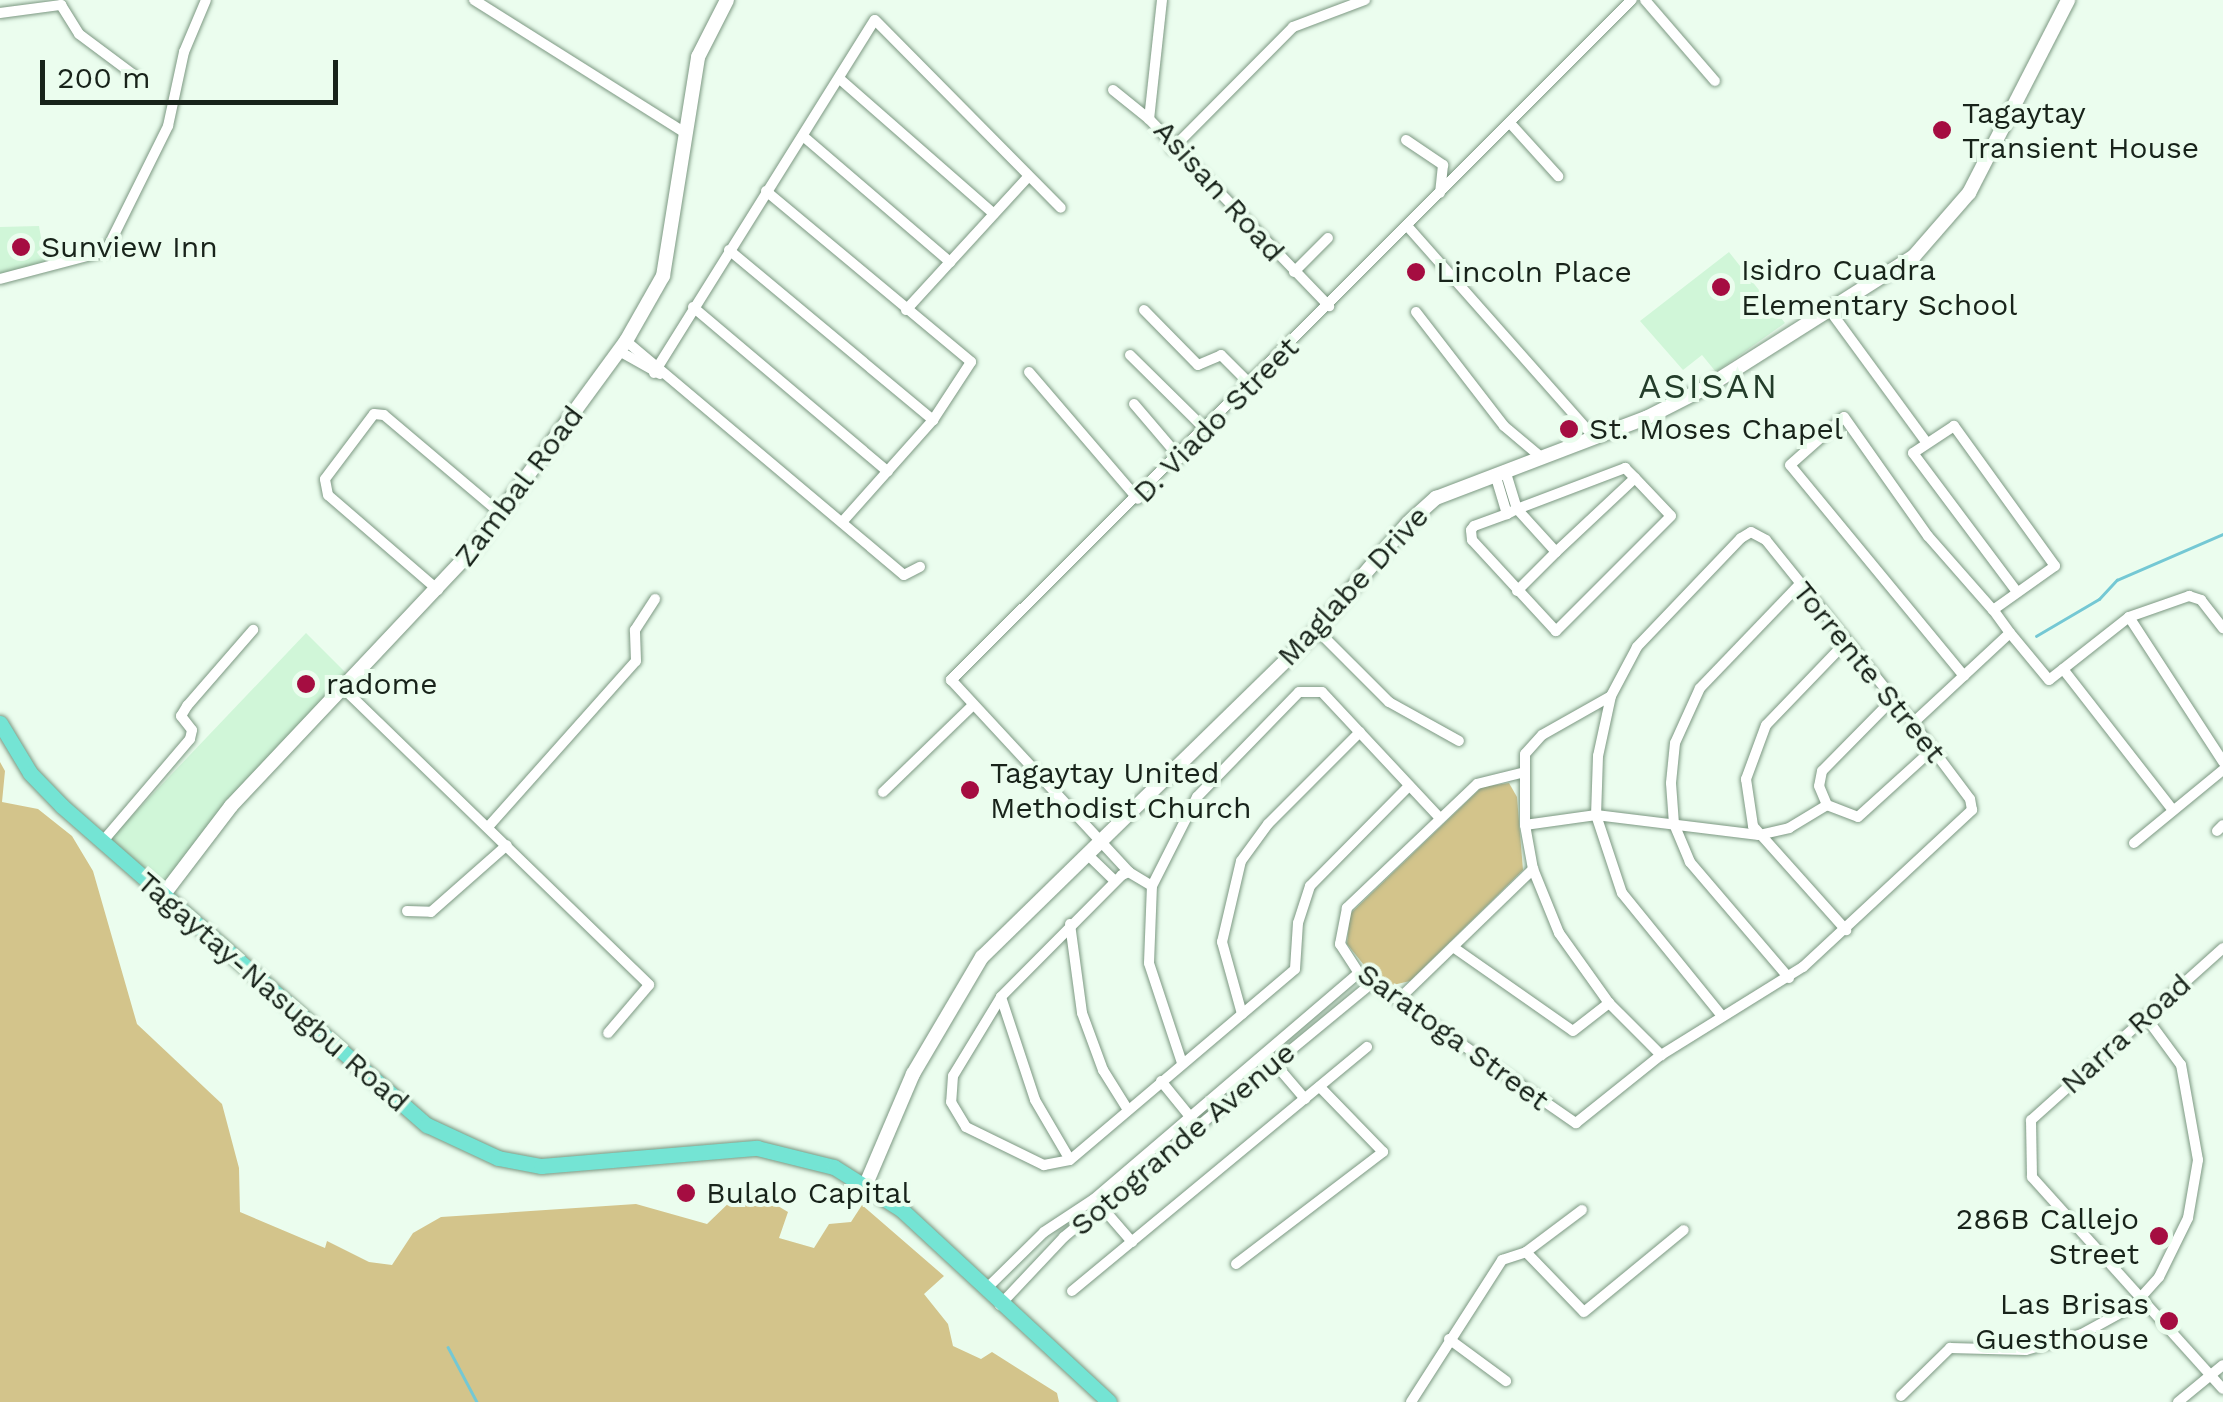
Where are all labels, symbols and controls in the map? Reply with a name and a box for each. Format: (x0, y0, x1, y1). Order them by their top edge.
scale bar (45, 40, 342, 102)
text: 200 m (57, 60, 151, 95)
place label: Tagaytay Transient House (1962, 95, 2199, 166)
street label: Asisan Road (1146, 113, 1292, 269)
marker: Tagaytay Transient House (1931, 119, 1953, 141)
place label: Sunview Inn (41, 229, 218, 265)
marker: Sunview Inn (10, 236, 32, 258)
place label: Isidro Cuadra Elementary School (1741, 252, 2018, 322)
place label: Lincoln Place (1436, 254, 1632, 290)
marker: Lincoln Place (1405, 261, 1427, 283)
marker: Isidro Cuadra Elementary School (1710, 276, 1732, 298)
street label: D. Viado Street (1125, 329, 1307, 511)
district label: ASISAN (1638, 365, 1780, 407)
street label: Zambal Road (447, 398, 591, 574)
place label: St. Moses Chapel (1589, 411, 1843, 447)
marker: St. Moses Chapel (1558, 418, 1580, 440)
street label: Maglabe Drive (1270, 499, 1436, 673)
street label: Torrente Street (1785, 574, 1953, 770)
place label: radome (326, 666, 438, 702)
marker: radome (295, 673, 317, 695)
place label: Tagaytay United Methodist Church (990, 755, 1252, 826)
marker: Tagaytay United Methodist Church (959, 779, 981, 801)
street label: Tagaytay-Nasugbu Road (130, 864, 416, 1120)
street label: Saratoga Street (1350, 955, 1556, 1119)
street label: Narra Road (2053, 966, 2199, 1102)
street label: Sotogrande Avenue (1063, 1034, 1303, 1244)
place label: Bulalo Capital (706, 1175, 911, 1211)
marker: Bulalo Capital (675, 1182, 697, 1204)
place label: 286B Callejo Street (1956, 1201, 2139, 1272)
marker: 286B Callejo Street (2148, 1225, 2170, 1247)
place label: Las Brisas Guesthouse (1975, 1286, 2149, 1356)
marker: Las Brisas Guesthouse (2158, 1310, 2180, 1332)

